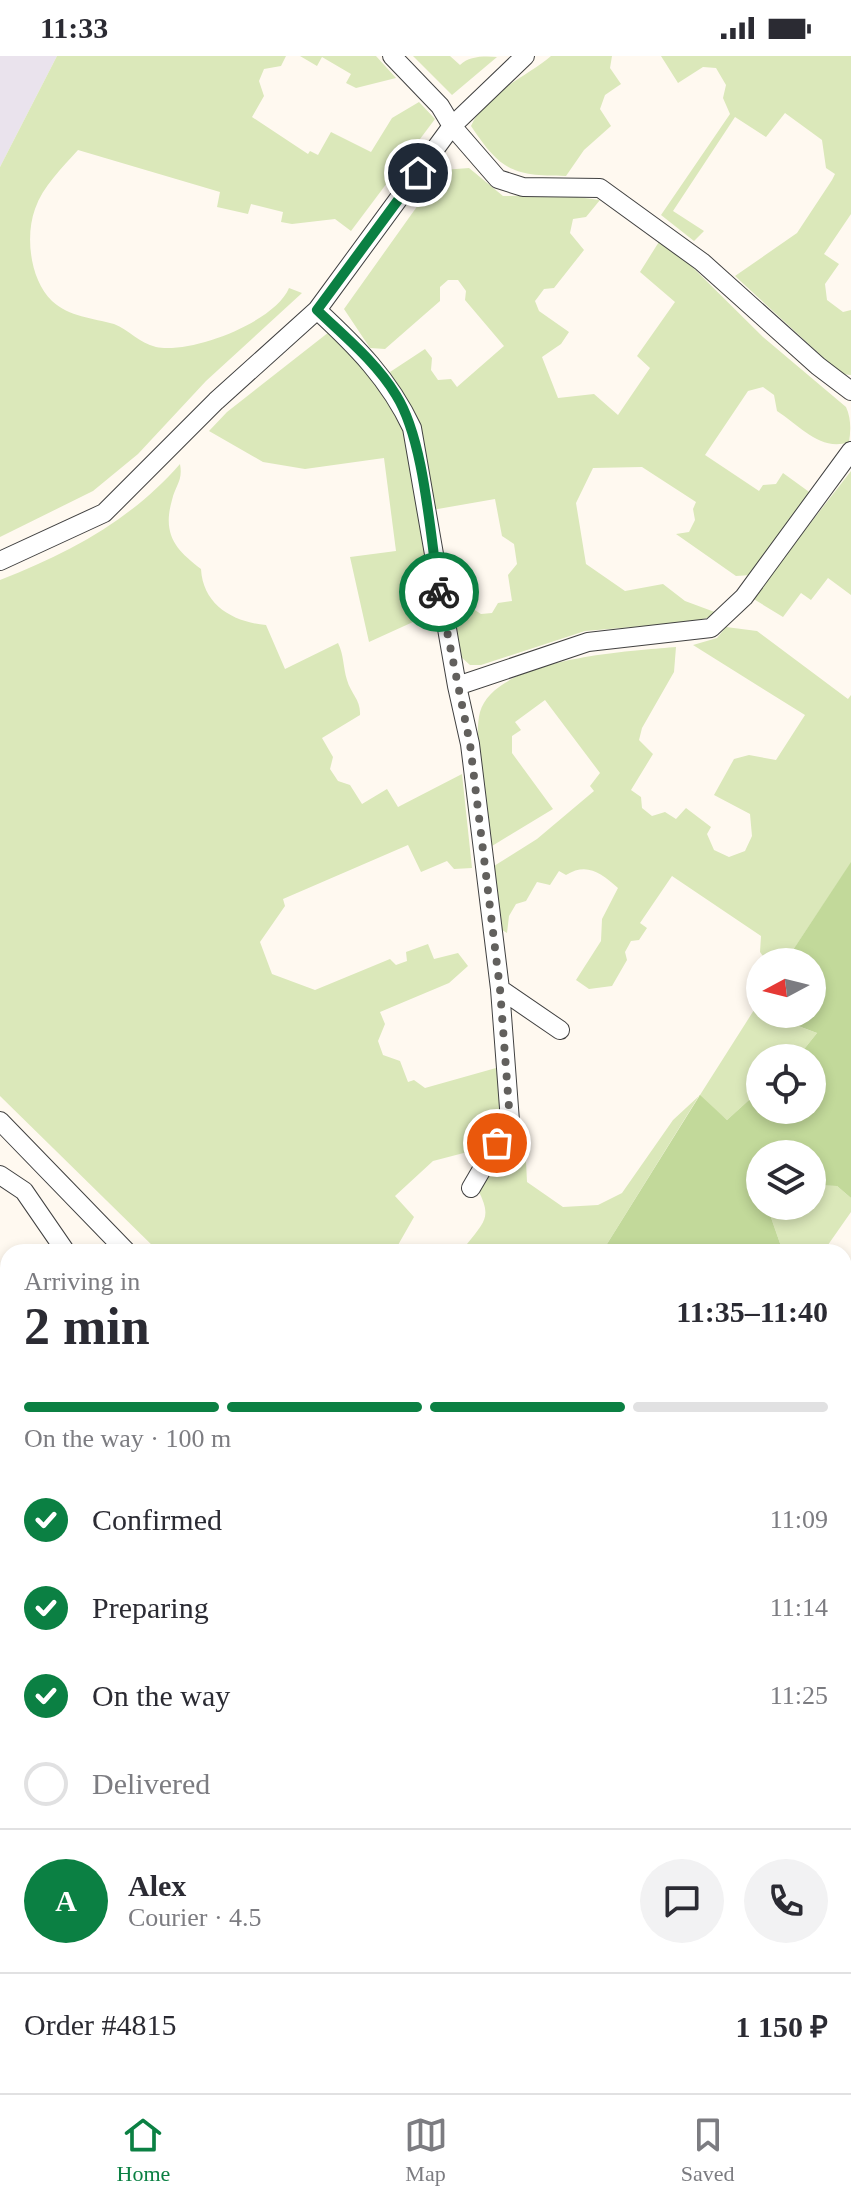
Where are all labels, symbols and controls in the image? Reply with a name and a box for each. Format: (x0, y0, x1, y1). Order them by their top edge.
text: 11:33 (40, 11, 108, 44)
pin (384, 139, 452, 207)
icon: home (396, 151, 440, 195)
courier (399, 552, 479, 632)
icon: bike (417, 570, 461, 614)
north arrow (746, 948, 826, 1028)
map controls (746, 948, 826, 1220)
button: locate (746, 1044, 826, 1124)
pin (463, 1109, 531, 1177)
icon: bag (475, 1121, 519, 1165)
button: layers (746, 1140, 826, 1220)
text: Arriving in (24, 1267, 140, 1296)
text: 11:35–11:40 (676, 1295, 828, 1328)
text: 2 min (24, 1298, 150, 1355)
text: On the way · 100 m (24, 1424, 231, 1453)
icon: check (24, 1498, 68, 1542)
text: Confirmed (92, 1503, 222, 1536)
text: 11:09 (770, 1505, 828, 1534)
icon: check (24, 1586, 68, 1630)
text: Preparing (92, 1591, 209, 1624)
text: 11:14 (770, 1593, 828, 1622)
icon: check (24, 1674, 68, 1718)
text: On the way (92, 1679, 230, 1712)
text: 11:25 (770, 1681, 828, 1710)
text: Delivered (92, 1767, 210, 1800)
button: chat (640, 1859, 724, 1943)
button: phone (744, 1859, 828, 1943)
text: Alex (128, 1869, 186, 1902)
text: A (55, 1884, 77, 1917)
text: Courier · 4.5 (128, 1903, 262, 1932)
text: Order #4815 (24, 2008, 176, 2041)
text: 1 150 ₽ (736, 2010, 828, 2043)
tab: Home (117, 2113, 170, 2187)
tab: Map (404, 2113, 448, 2187)
tab: Saved (681, 2113, 734, 2187)

